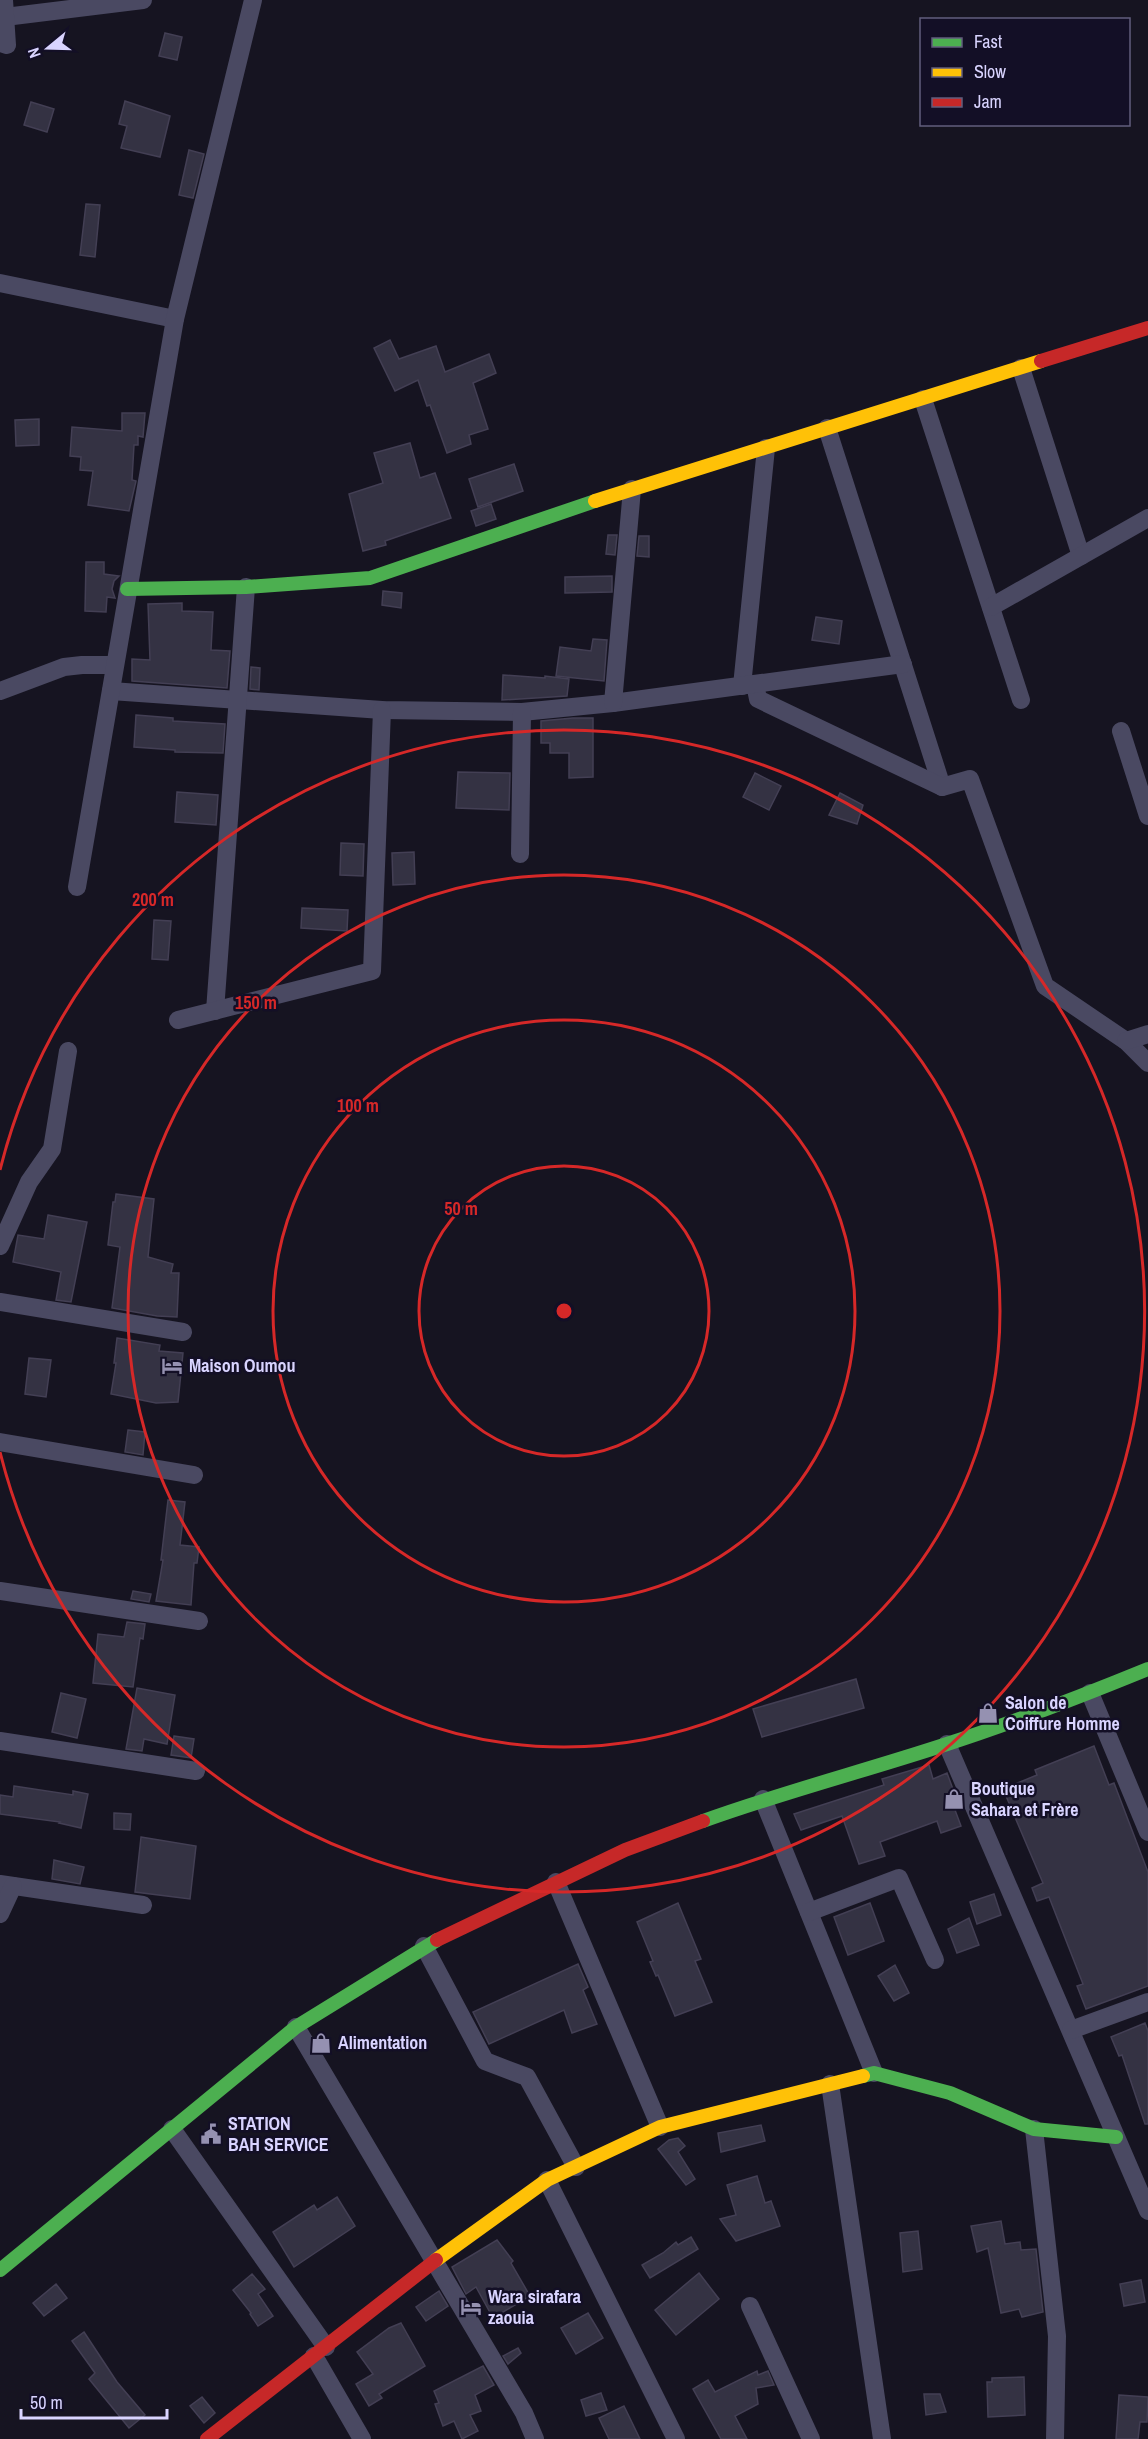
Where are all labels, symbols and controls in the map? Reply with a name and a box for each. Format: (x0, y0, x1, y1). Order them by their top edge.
north arrow (18, 18, 78, 78)
legend (920, 18, 1130, 126)
text: Fast (974, 29, 1002, 54)
text: N (22, 45, 46, 61)
text: Slow (974, 59, 1006, 84)
text: Jam (974, 89, 1002, 114)
text: 200 m (132, 887, 174, 912)
text: 150 m (235, 990, 277, 1015)
text: 100 m (337, 1093, 379, 1118)
text: 50 m (444, 1196, 478, 1221)
centre of rings (554, 1301, 574, 1321)
place label: Maison Oumou (189, 1353, 296, 1378)
hotel icon: Maison Oumou (160, 1354, 184, 1378)
place label: Salon de Coiffure Homme (1005, 1690, 1120, 1736)
shop icon: Salon de Coiffure Homme (976, 1701, 1000, 1725)
place label: Boutique Sahara et Frère (971, 1776, 1078, 1822)
shop icon: Boutique Sahara et Frère (942, 1787, 966, 1811)
place label: Alimentation (338, 2030, 427, 2055)
shop icon: Alimentation (309, 2031, 333, 2055)
place label: STATION BAH SERVICE (228, 2111, 329, 2157)
public building icon: STATION BAH SERVICE (199, 2122, 223, 2146)
place label: Wara sirafara zaouia (488, 2284, 582, 2330)
hotel icon: Wara sirafara zaouia (459, 2295, 483, 2319)
scale bar (21, 2382, 166, 2420)
text: 50 m (30, 2390, 63, 2415)

